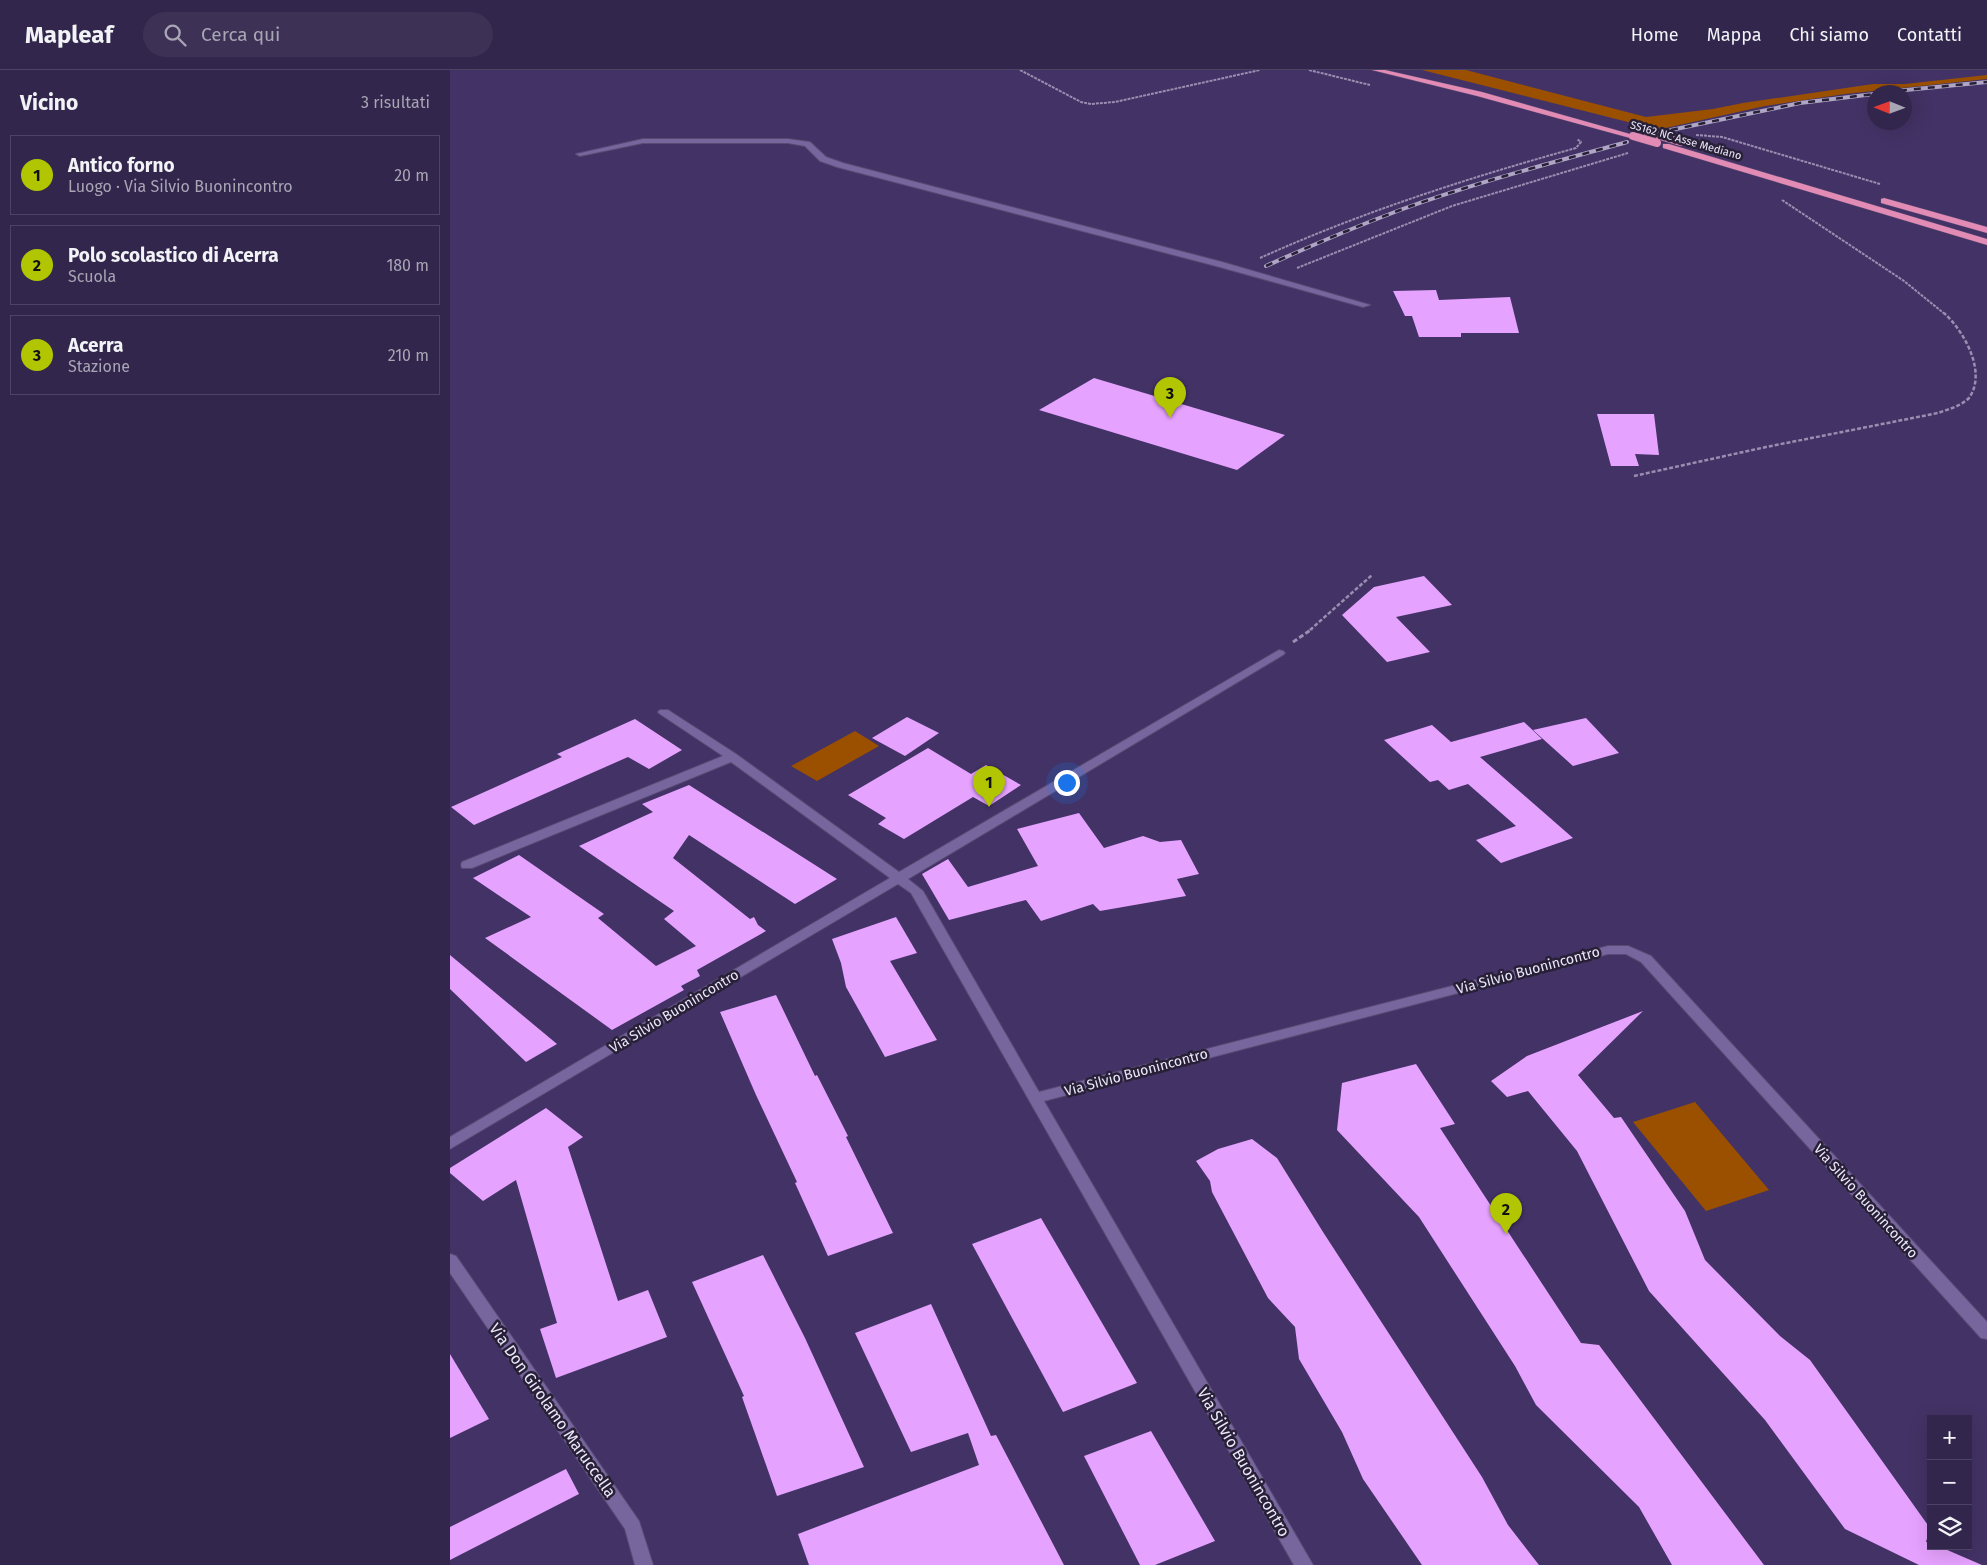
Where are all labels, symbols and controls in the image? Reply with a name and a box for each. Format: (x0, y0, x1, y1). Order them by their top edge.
search box (143, 12, 493, 57)
text: Mapleaf (25, 21, 113, 49)
icon: search (161, 21, 189, 49)
text: Cerca qui (201, 23, 280, 46)
text: Home (1631, 24, 1679, 46)
text: Mappa (1707, 24, 1761, 46)
text: Chi siamo (1789, 24, 1869, 46)
text: Contatti (1897, 24, 1962, 46)
north arrow (1867, 85, 1912, 130)
text: Vicino (20, 90, 78, 116)
text: 3 risultati (361, 93, 430, 112)
street label: SS162 NC Asse Mediano (1629, 118, 1743, 163)
text: Antico forno (68, 154, 175, 177)
text: 1 (33, 166, 41, 185)
text: 20 m (394, 166, 429, 185)
text: Luogo · Via Silvio Buonincontro (68, 177, 293, 196)
text: Polo scolastico di Acerra (68, 244, 279, 267)
text: 2 (33, 256, 41, 275)
text: 180 m (386, 256, 429, 275)
text: Scuola (68, 267, 116, 286)
text: Acerra (68, 334, 123, 357)
text: 3 (33, 346, 41, 365)
text: 210 m (388, 346, 429, 365)
text: Stazione (68, 357, 130, 376)
pin: 3 (1154, 377, 1186, 418)
pin: 1 (973, 766, 1005, 807)
your location (1054, 770, 1080, 796)
street label: Via Silvio Buonincontro (1455, 943, 1602, 998)
street label: Via Silvio Buonincontro (607, 966, 742, 1057)
street label: Via Silvio Buonincontro (1063, 1045, 1210, 1100)
street label: Via Silvio Buonincontro (1810, 1141, 1921, 1262)
pin: 2 (1490, 1193, 1522, 1234)
street label: Via Don Girolamo Maruccella (485, 1320, 620, 1501)
street label: Via Silvio Buonincontro (1193, 1384, 1294, 1540)
map controls (1927, 1415, 1972, 1550)
button: + (1927, 1415, 1972, 1460)
button: − (1927, 1460, 1972, 1505)
button: layers (1927, 1505, 1972, 1550)

